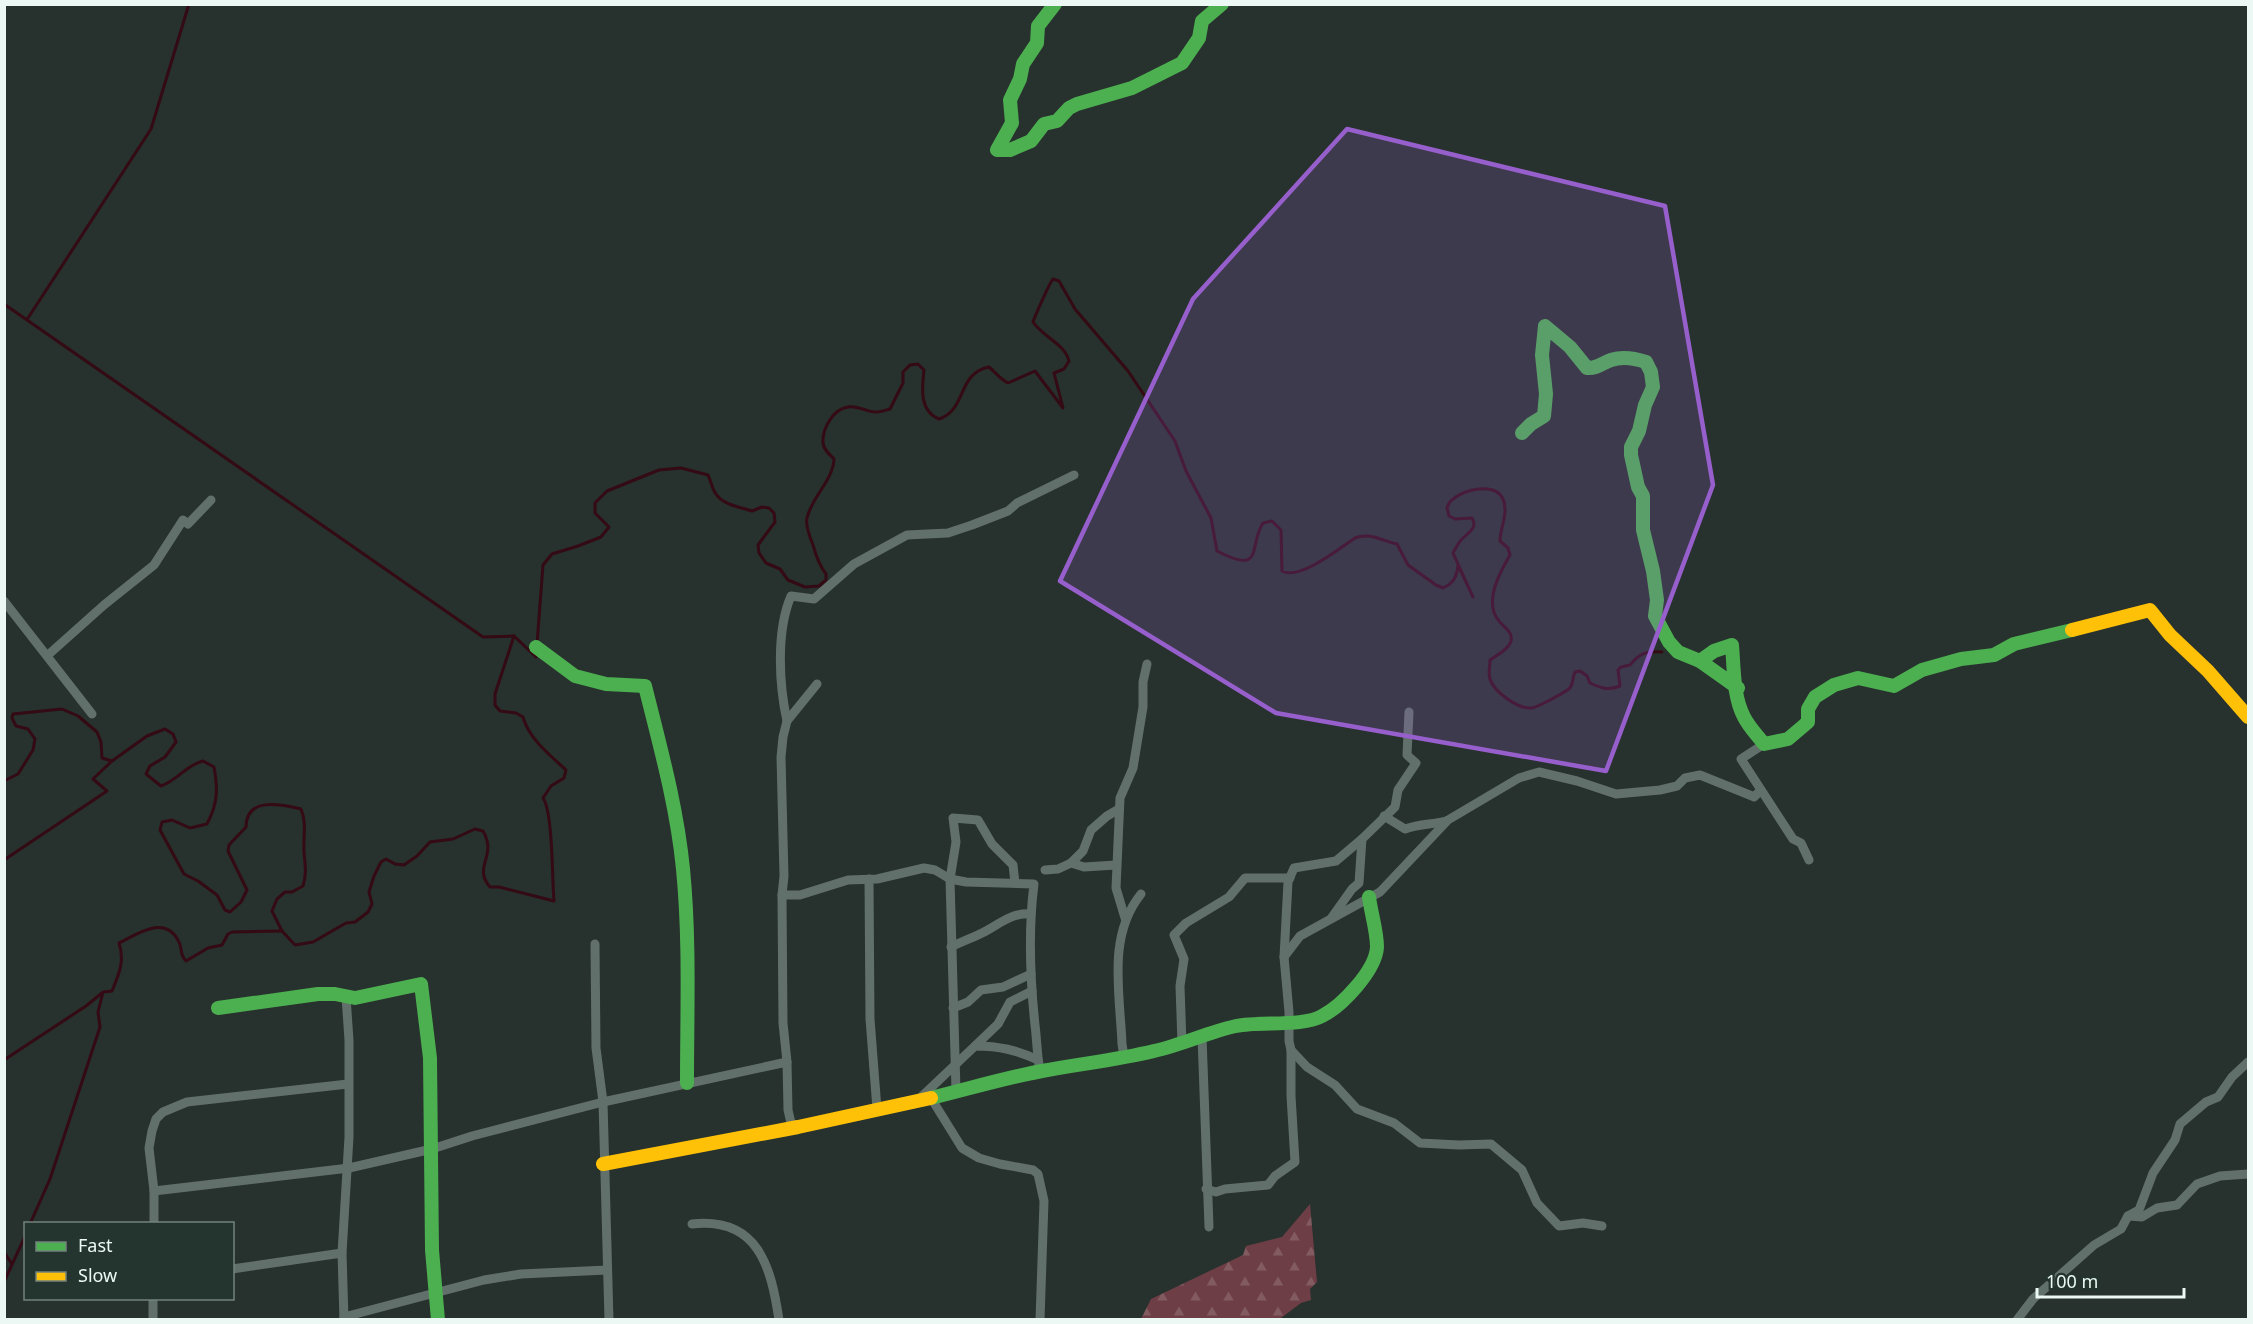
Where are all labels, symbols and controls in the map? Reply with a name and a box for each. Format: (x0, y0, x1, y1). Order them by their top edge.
legend (24, 1222, 234, 1300)
text: Fast (78, 1233, 113, 1257)
scale bar (2037, 1261, 2184, 1299)
text: Slow (78, 1263, 117, 1287)
text: 100 m (2046, 1269, 2098, 1293)

